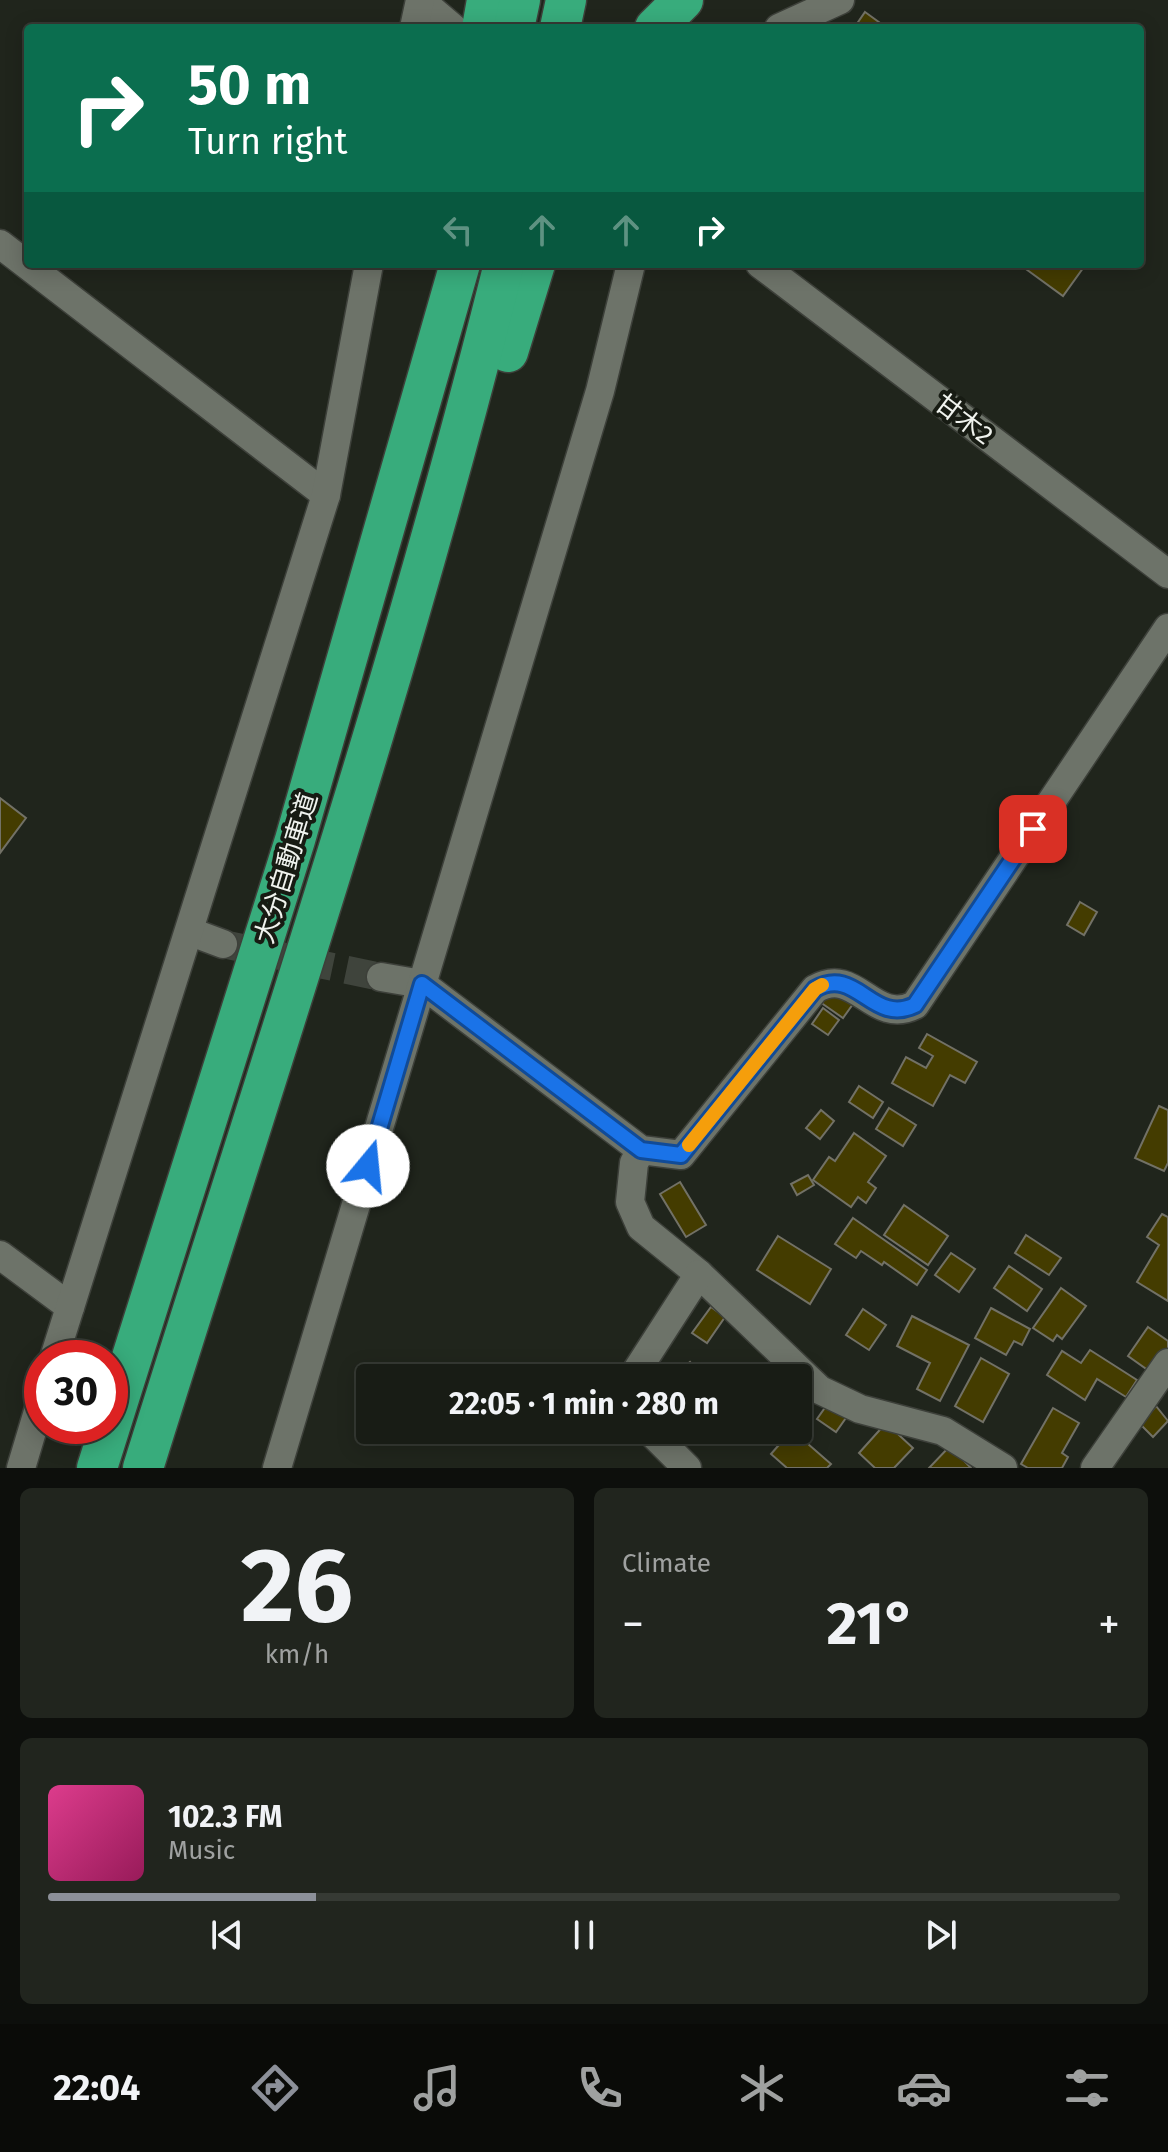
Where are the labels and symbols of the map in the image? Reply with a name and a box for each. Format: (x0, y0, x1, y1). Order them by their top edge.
street label: 甘木2 (928, 387, 999, 451)
street label: 大分自動車道 (249, 789, 324, 947)
pin (999, 795, 1067, 863)
position arrow (326, 1124, 410, 1208)
speed limit sign: 30 (24, 1340, 128, 1444)

